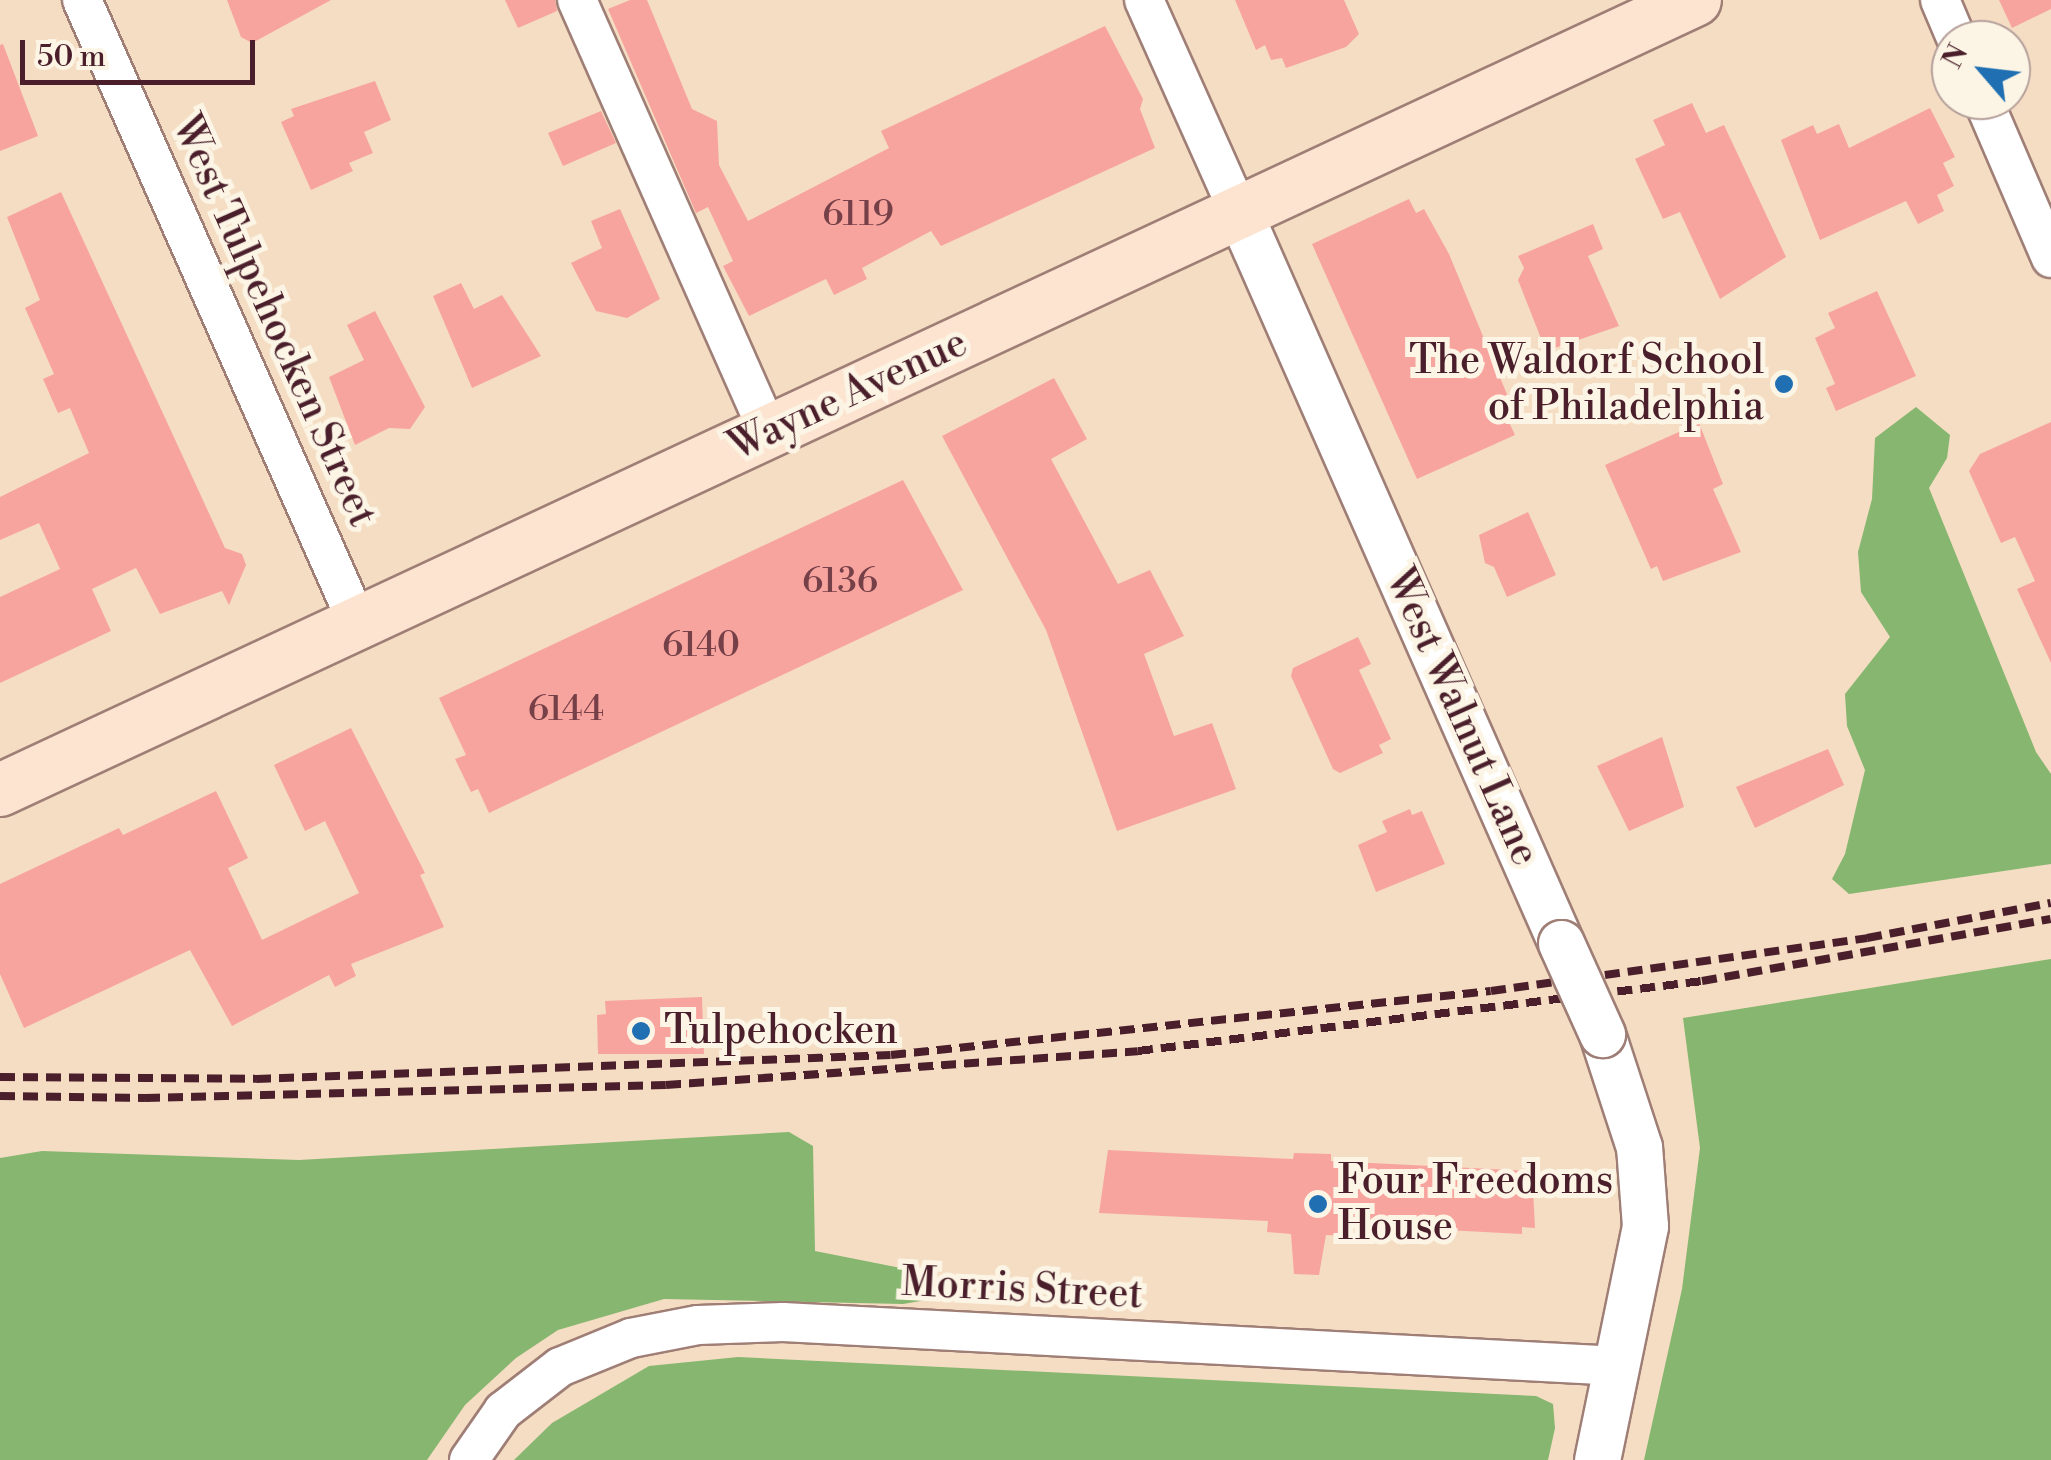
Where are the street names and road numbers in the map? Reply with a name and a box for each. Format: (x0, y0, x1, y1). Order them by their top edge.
street label: West Tulpehocken Street (162, 108, 386, 534)
street label: Wayne Avenue (721, 319, 975, 471)
street label: West Walnut Lane (1375, 561, 1549, 873)
street label: Morris Street (900, 1259, 1144, 1319)

